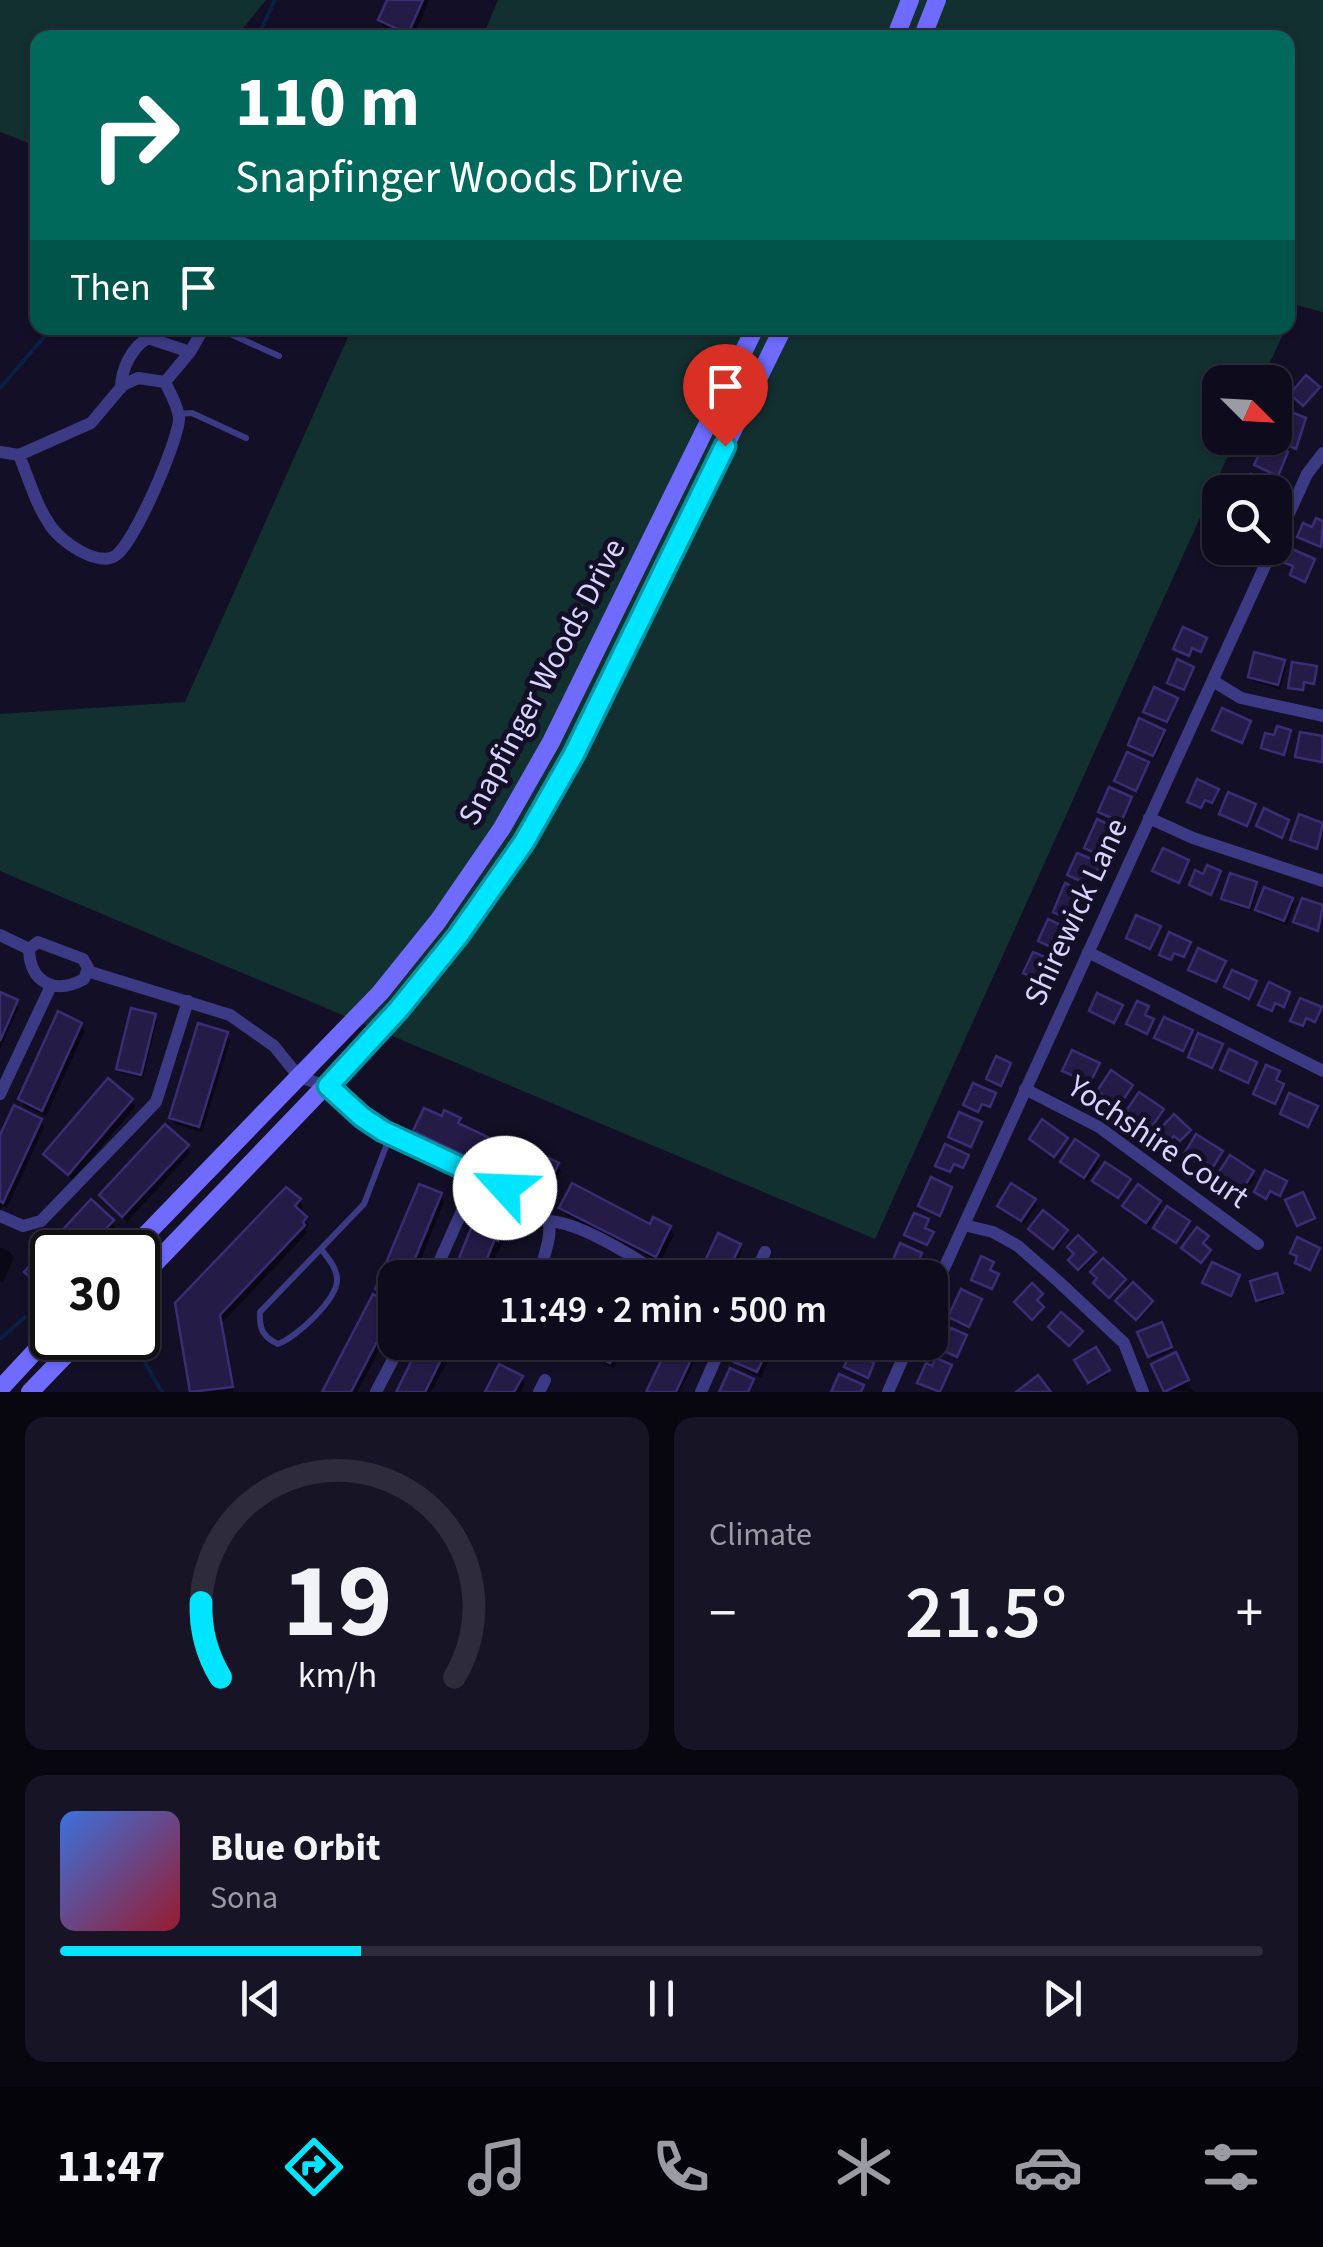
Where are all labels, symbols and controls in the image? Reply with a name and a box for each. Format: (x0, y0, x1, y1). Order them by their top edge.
text: 110 m (235, 53, 420, 153)
icon: right (70, 70, 200, 200)
text: Snapfinger Woods Drive (235, 146, 684, 210)
icon: arrive (171, 260, 226, 315)
text: Then (70, 261, 151, 315)
pin (683, 344, 768, 447)
icon: arrive (698, 359, 753, 414)
north arrow (1202, 365, 1292, 455)
map controls (1202, 365, 1292, 565)
button: search (1202, 475, 1292, 565)
street label: Snapfinger Woods Drive (447, 530, 637, 834)
street label: Shirewick Lane (1012, 811, 1140, 1013)
street label: Yochshire Court (1057, 1064, 1258, 1220)
position arrow (453, 1136, 557, 1240)
speed limit sign: 30 (30, 1230, 160, 1360)
text: 11:49 · 2 min · 500 m (499, 1283, 827, 1337)
text: Climate (709, 1512, 812, 1558)
text: 19 (282, 1529, 392, 1677)
text: 21.5° (905, 1560, 1067, 1667)
text: − (709, 1575, 736, 1653)
text: + (1236, 1575, 1263, 1653)
text: km/h (297, 1650, 377, 1701)
text: Blue Orbit (210, 1821, 381, 1875)
text: Sona (210, 1875, 278, 1921)
icon: previous (233, 1971, 288, 2026)
icon: pause (634, 1971, 689, 2026)
icon: next (1035, 1971, 1090, 2026)
icon: directions (279, 2132, 349, 2202)
icon: music (462, 2132, 532, 2202)
icon: phone (646, 2132, 716, 2202)
icon: climate (829, 2132, 899, 2202)
icon: car (1013, 2132, 1083, 2202)
icon: filters (1196, 2132, 1266, 2202)
text: 11:47 (57, 2135, 165, 2199)

